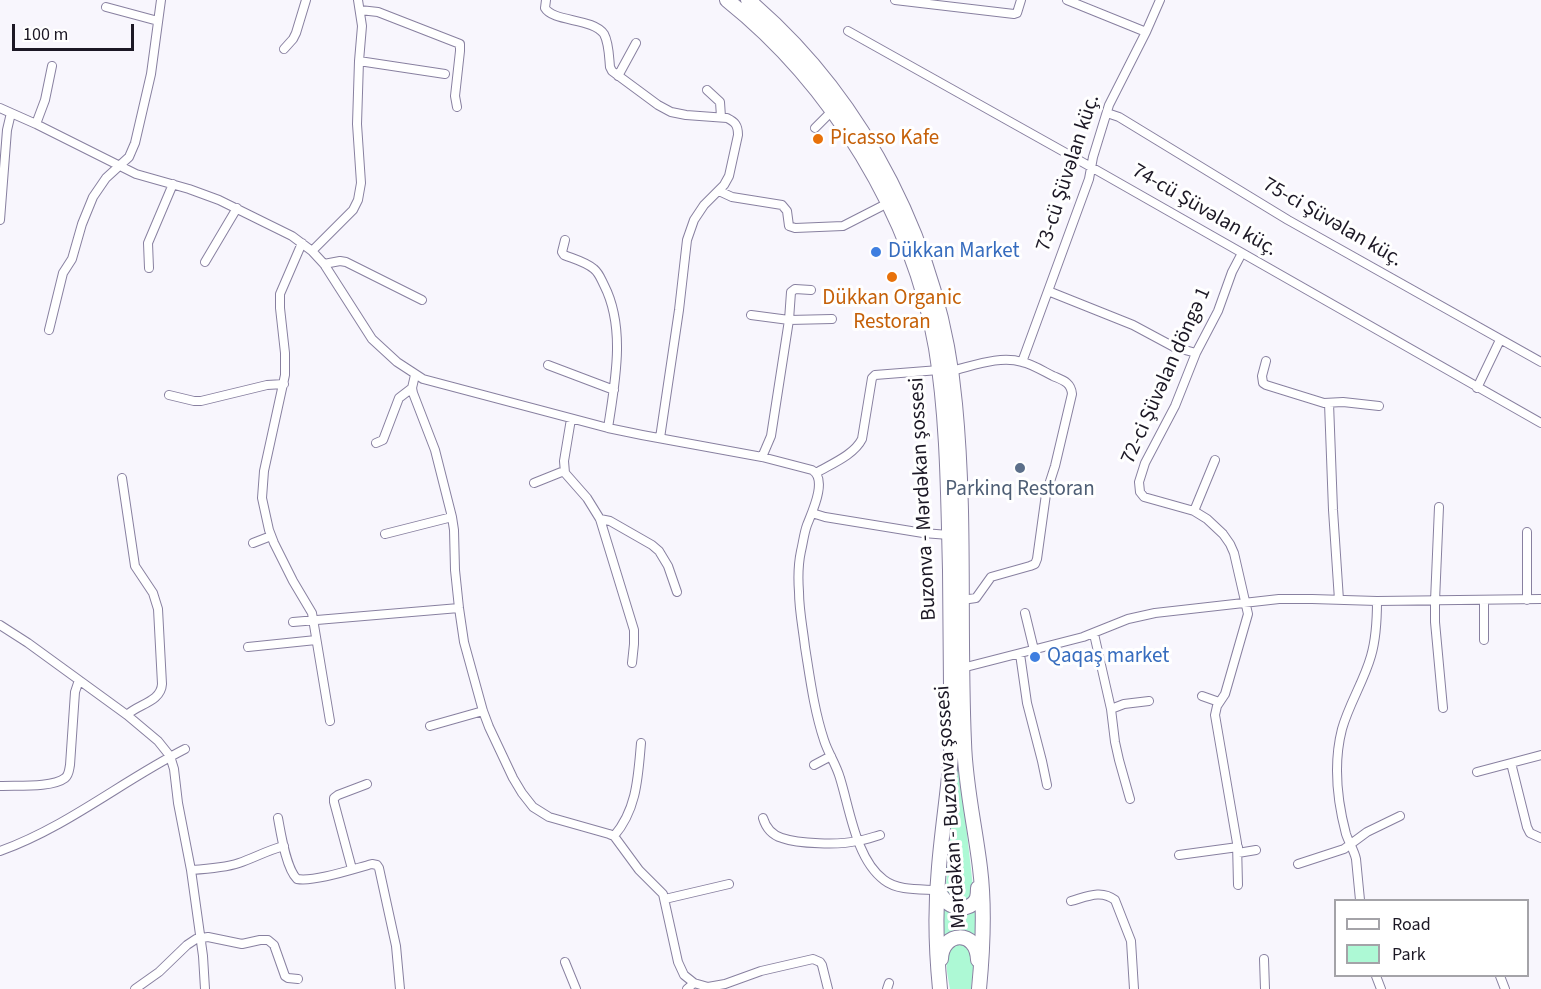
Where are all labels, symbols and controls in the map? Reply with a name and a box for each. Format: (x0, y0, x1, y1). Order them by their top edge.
scale bar (15, 12, 136, 50)
text: 100 m (23, 22, 68, 47)
street label: 73-cü Şüvəlan küç. (1032, 91, 1106, 255)
place label: Picasso Kafe (830, 126, 939, 152)
marker: Picasso Kafe (811, 132, 825, 146)
street label: 74-cü Şüvəlan küç. (1127, 159, 1281, 263)
street label: 75-ci Şüvəlan küç. (1258, 173, 1406, 273)
place label: Dükkan Market (888, 239, 1020, 265)
marker: Dükkan Market (869, 245, 883, 259)
marker: Dükkan Organic Restoran (885, 270, 899, 284)
street label: 72-ci Şüvəlan döngə 1 (1117, 284, 1217, 468)
place label: Dükkan Organic Restoran (822, 286, 962, 336)
street label: Buzonva - Mərdəkan şossesi (905, 377, 943, 621)
marker: Parkinq Restoran (1013, 461, 1027, 475)
place label: Parkinq Restoran (945, 477, 1095, 503)
place label: Qaqaş market (1047, 644, 1169, 670)
marker: Qaqaş market (1028, 650, 1042, 664)
street label: Mərdəkan - Buzonva şossesi (931, 685, 973, 929)
legend (1334, 899, 1529, 977)
text: Road (1392, 912, 1431, 937)
text: Park (1392, 942, 1426, 967)

